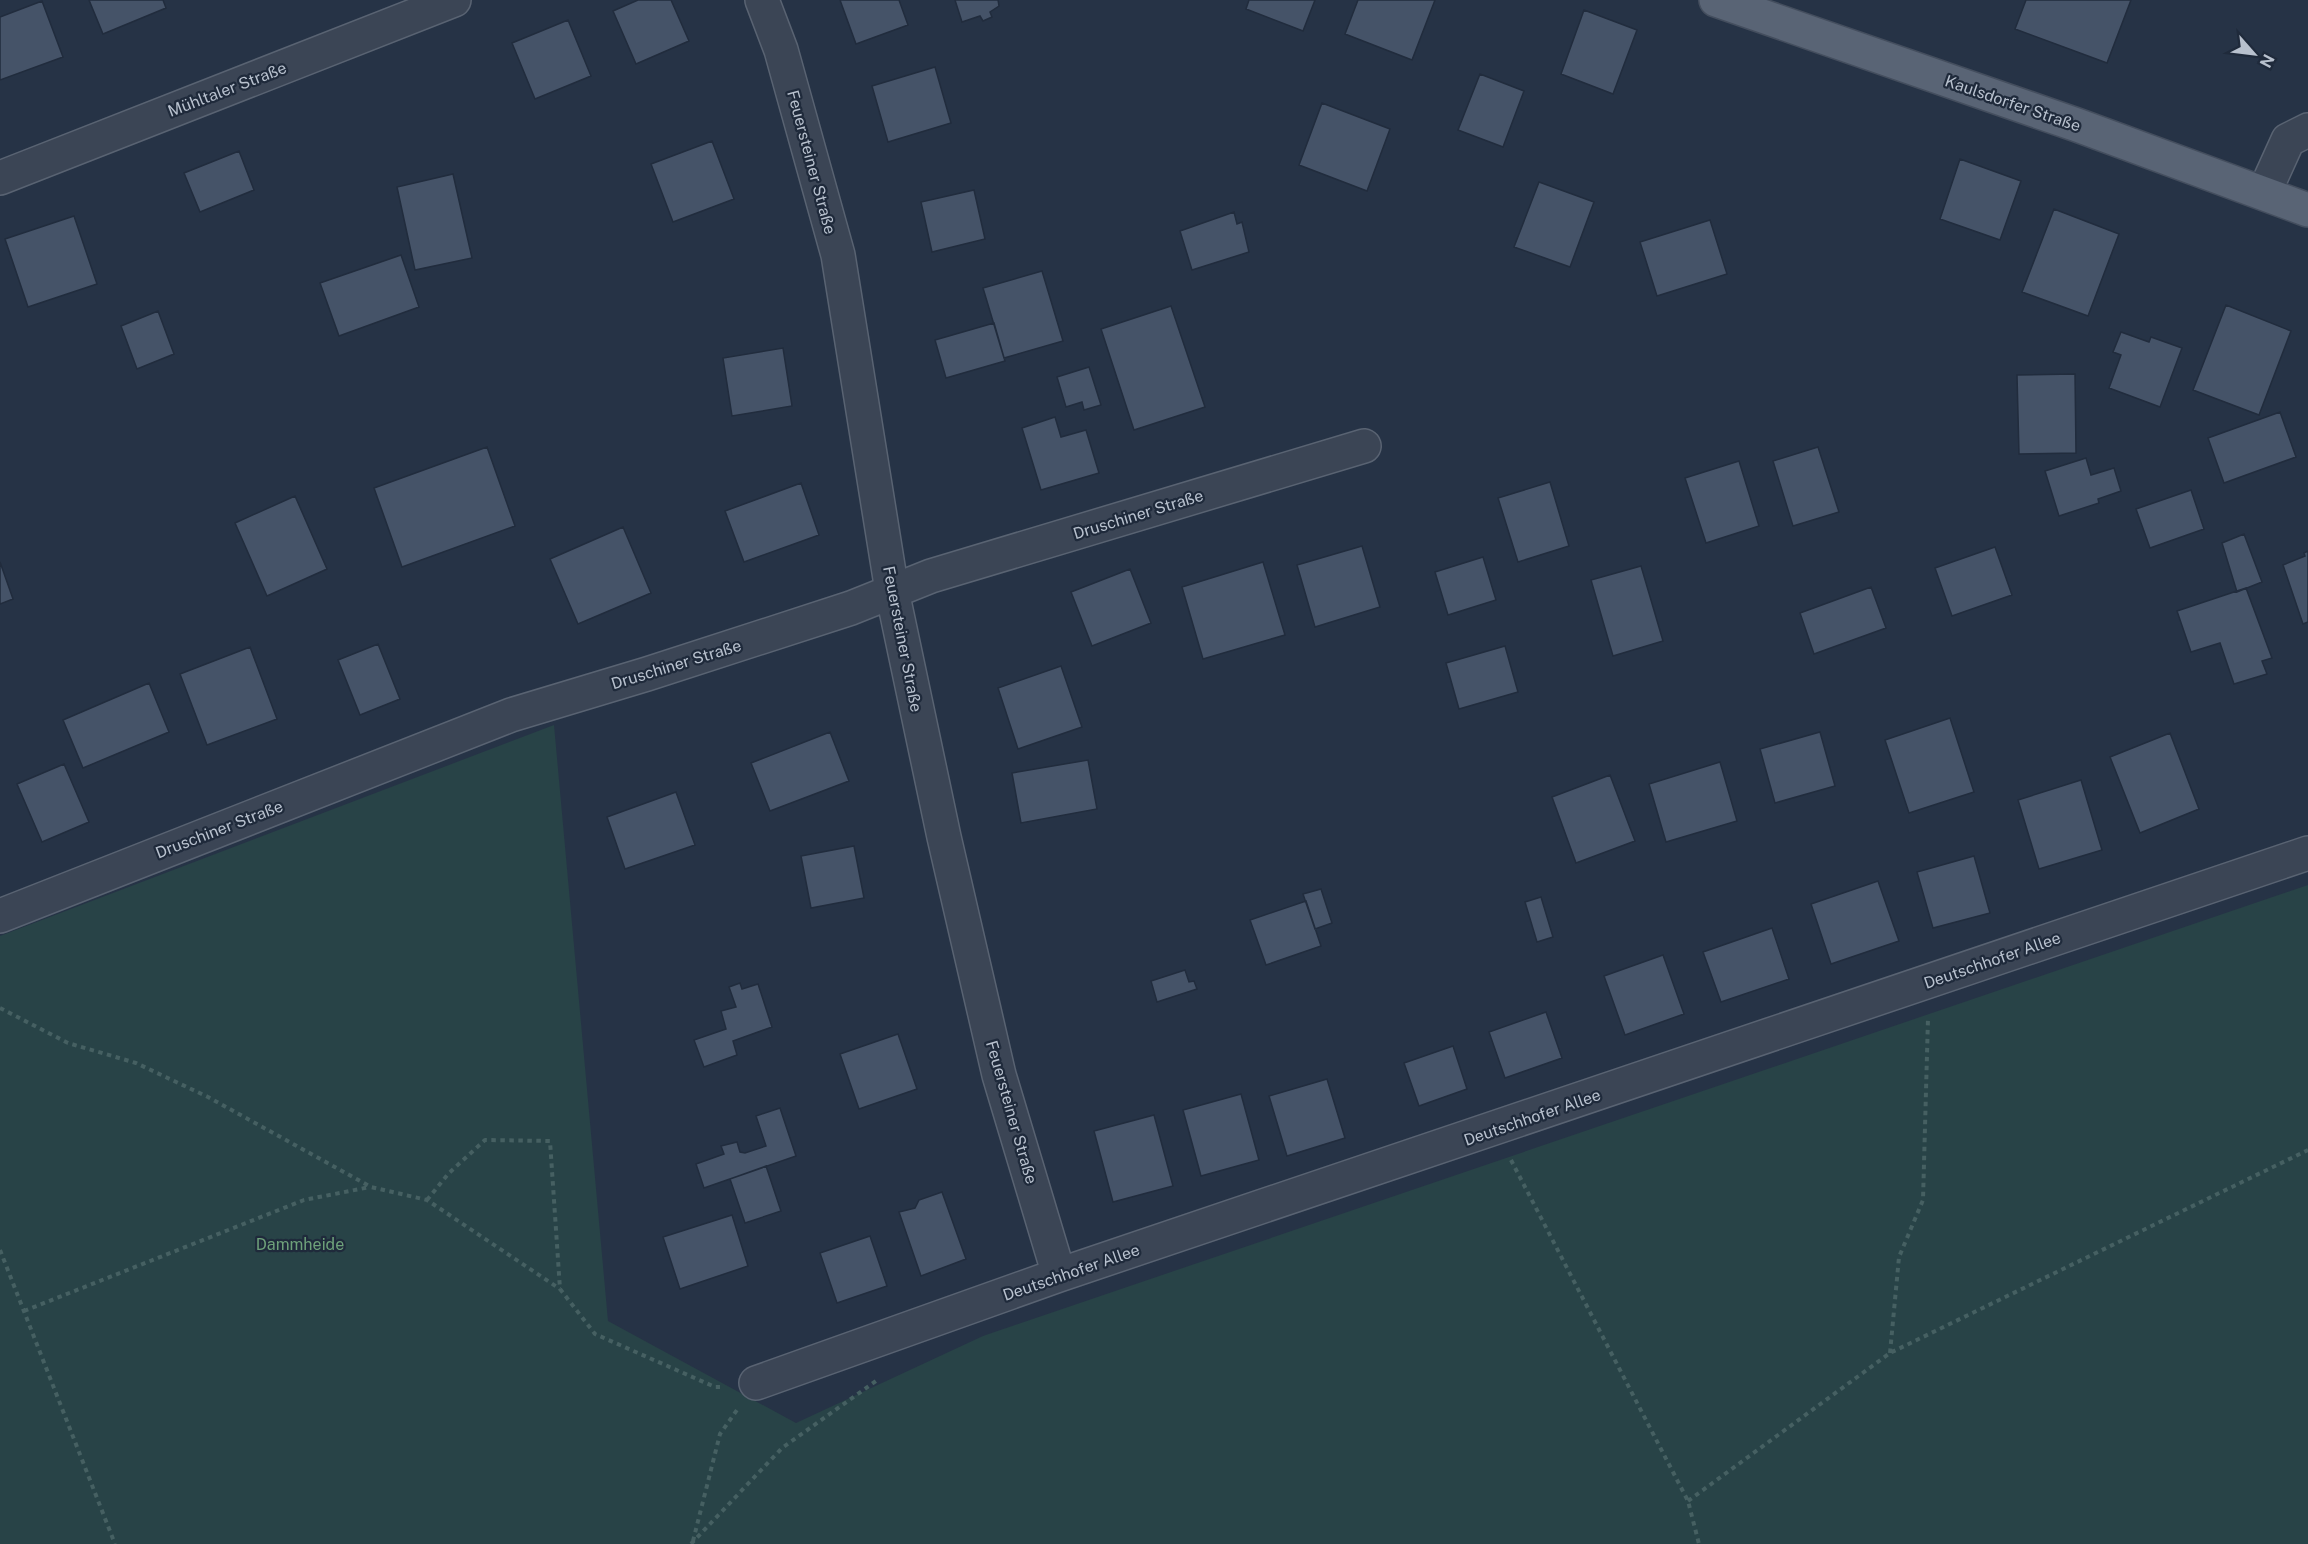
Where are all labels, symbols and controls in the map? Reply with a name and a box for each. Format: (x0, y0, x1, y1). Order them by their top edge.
north arrow (2224, 24, 2284, 84)
text: N (2255, 51, 2278, 71)
street label: Mühltaler Straße (165, 58, 289, 121)
street label: Kaulsdorfer Straße (1943, 71, 2083, 136)
street label: Feuersteiner Straße (783, 88, 840, 236)
street label: Druschiner Straße (1071, 486, 1205, 543)
street label: Feuersteiner Straße (879, 565, 926, 714)
street label: Druschiner Straße (609, 636, 743, 693)
street label: Druschiner Straße (153, 796, 286, 863)
street label: Deutschhofer Allee (1921, 928, 2063, 993)
street label: Feuersteiner Straße (982, 1038, 1041, 1186)
street label: Deutschhofer Allee (1461, 1085, 1603, 1150)
park label: Dammheide (256, 1235, 344, 1254)
street label: Deutschhofer Allee (1000, 1240, 1142, 1305)

